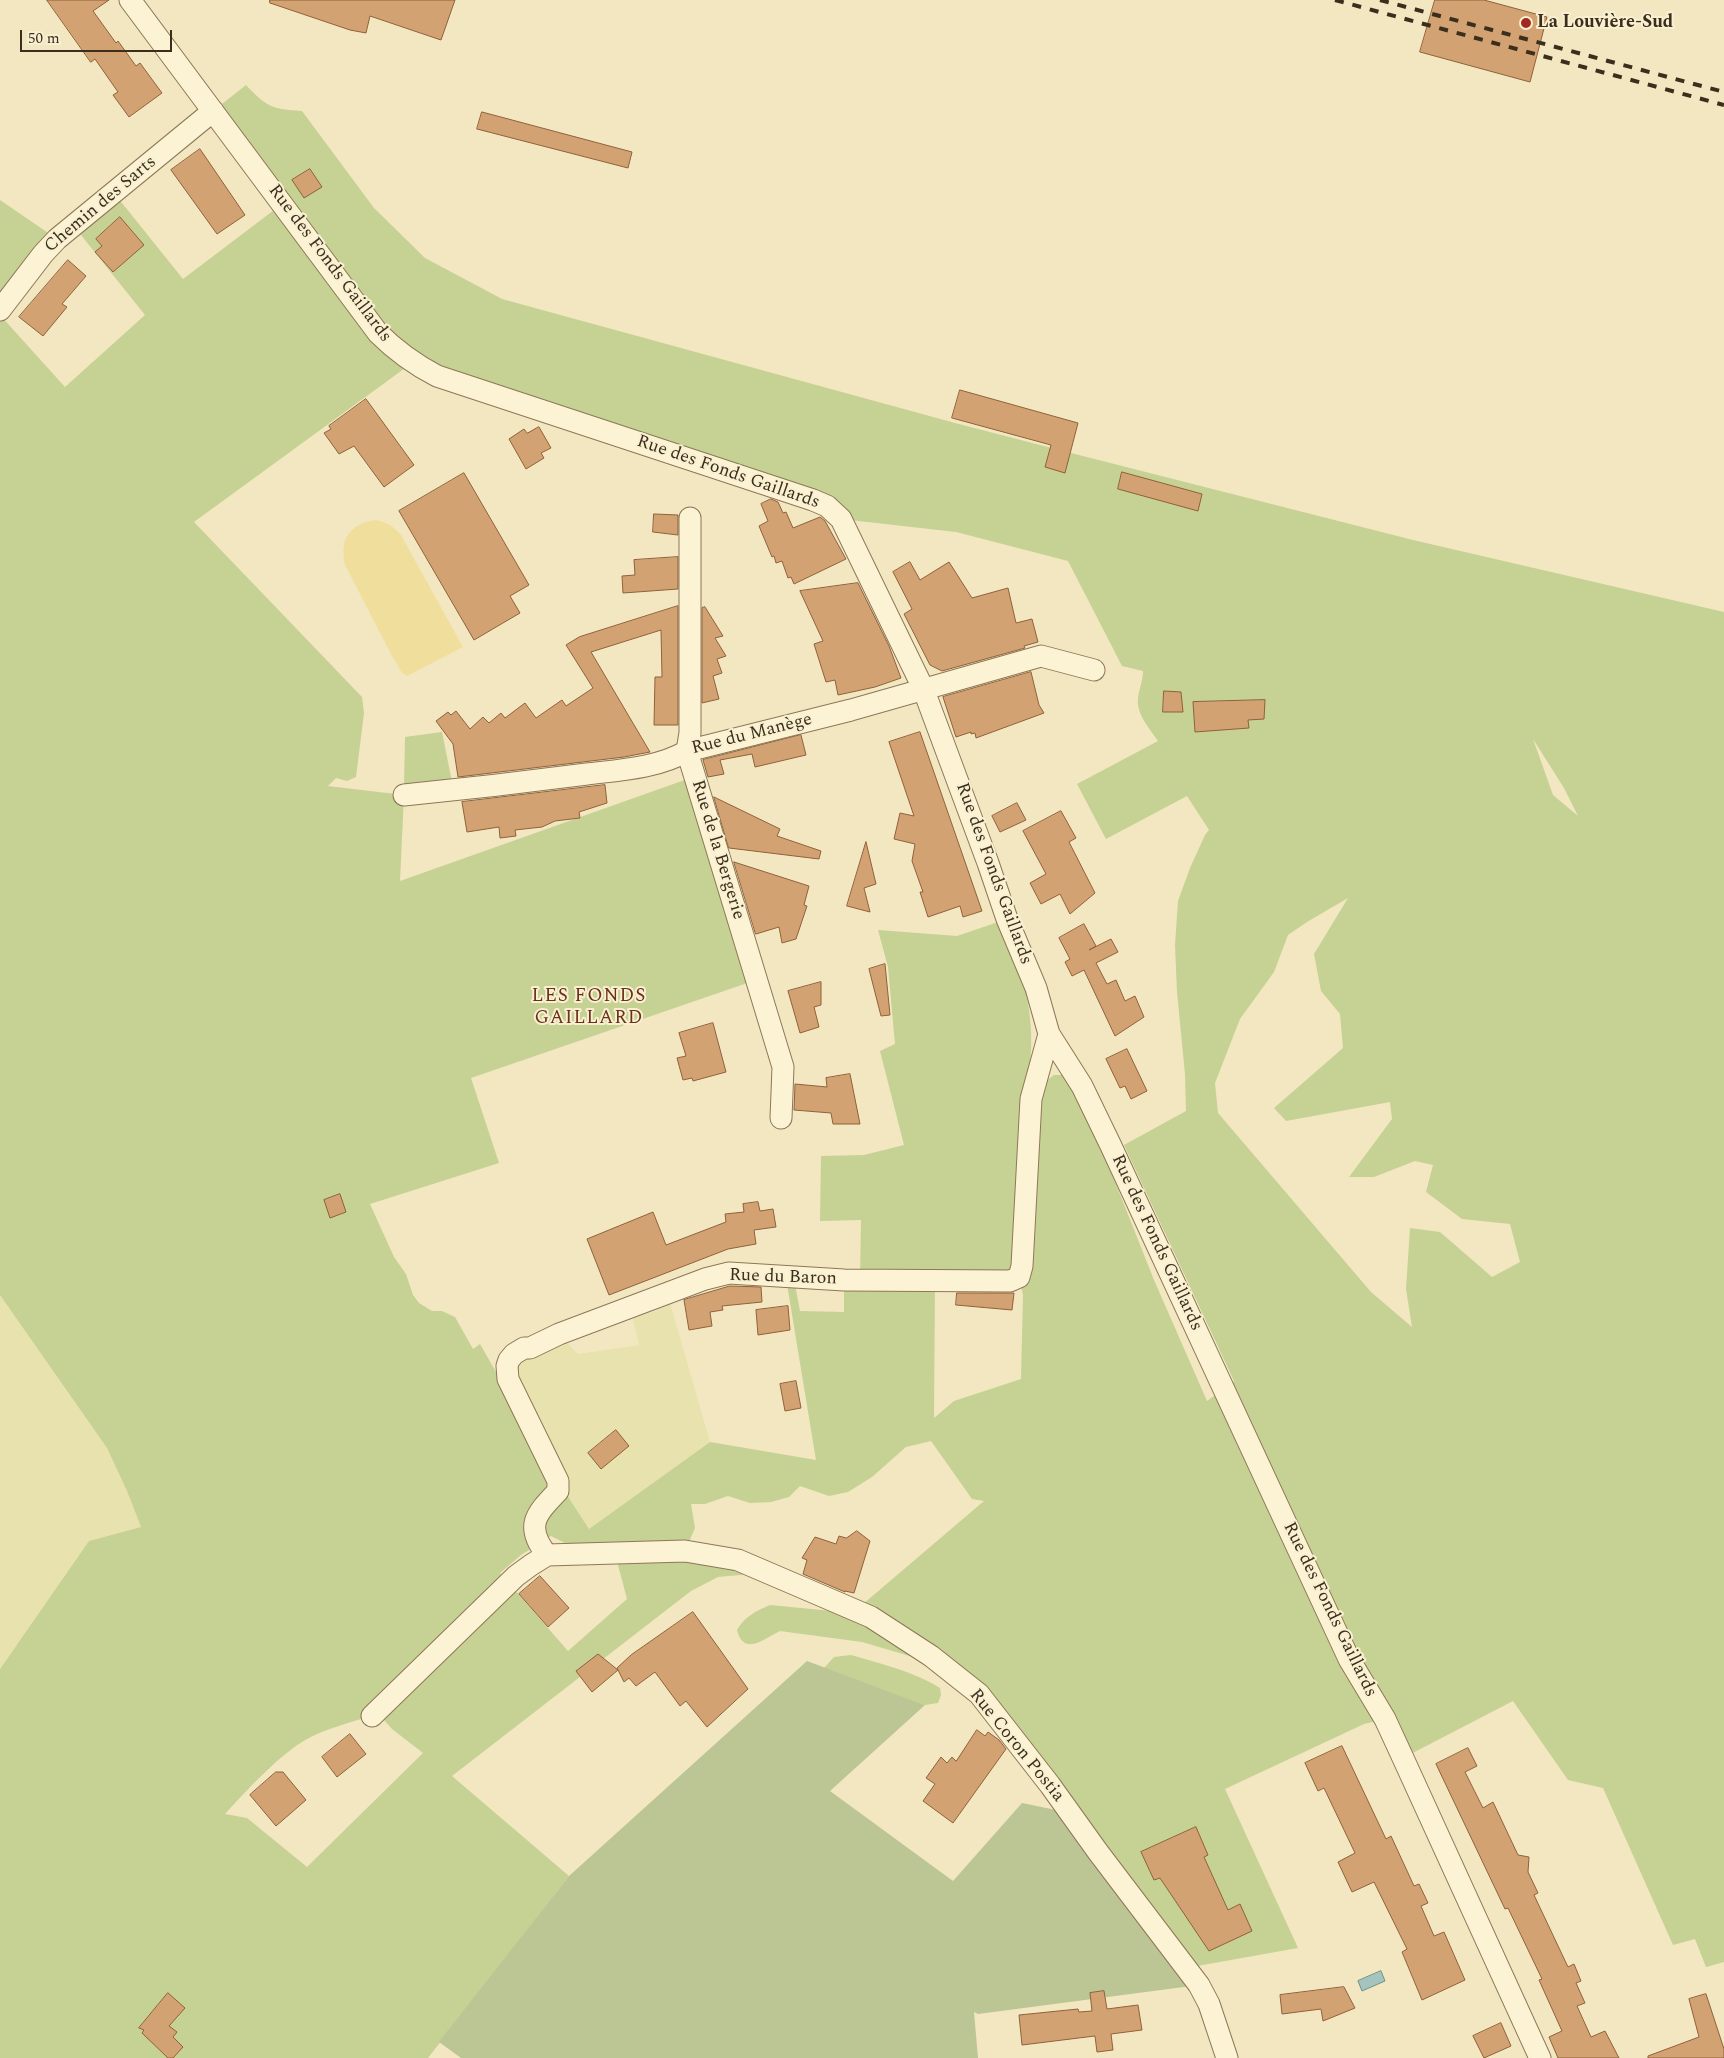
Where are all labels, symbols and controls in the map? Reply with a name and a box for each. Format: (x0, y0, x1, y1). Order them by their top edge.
place label: La Louvière-Sud (1537, 12, 1673, 34)
marker: La Louvière-Sud (1519, 16, 1533, 30)
scale bar (22, 20, 175, 52)
text: 50 m (28, 27, 60, 50)
street label: Chemin des Sarts (41, 152, 161, 258)
street label: Rue des Fonds Gaillards (263, 181, 395, 347)
street label: Rue des Fonds Gaillards (634, 432, 822, 514)
street label: Rue du Manège (689, 710, 815, 760)
street label: Rue de la Bergerie (686, 778, 748, 922)
street label: Rue des Fonds Gaillards (950, 780, 1036, 968)
district label: LES FONDS GAILLARD (530, 986, 648, 1030)
street label: Rue des Fonds Gaillards (1106, 1151, 1206, 1335)
street label: Rue du Baron (729, 1265, 837, 1291)
street label: Rue des Fonds Gaillards (1277, 1519, 1381, 1701)
street label: Rue Coron Postia (964, 1685, 1068, 1807)

